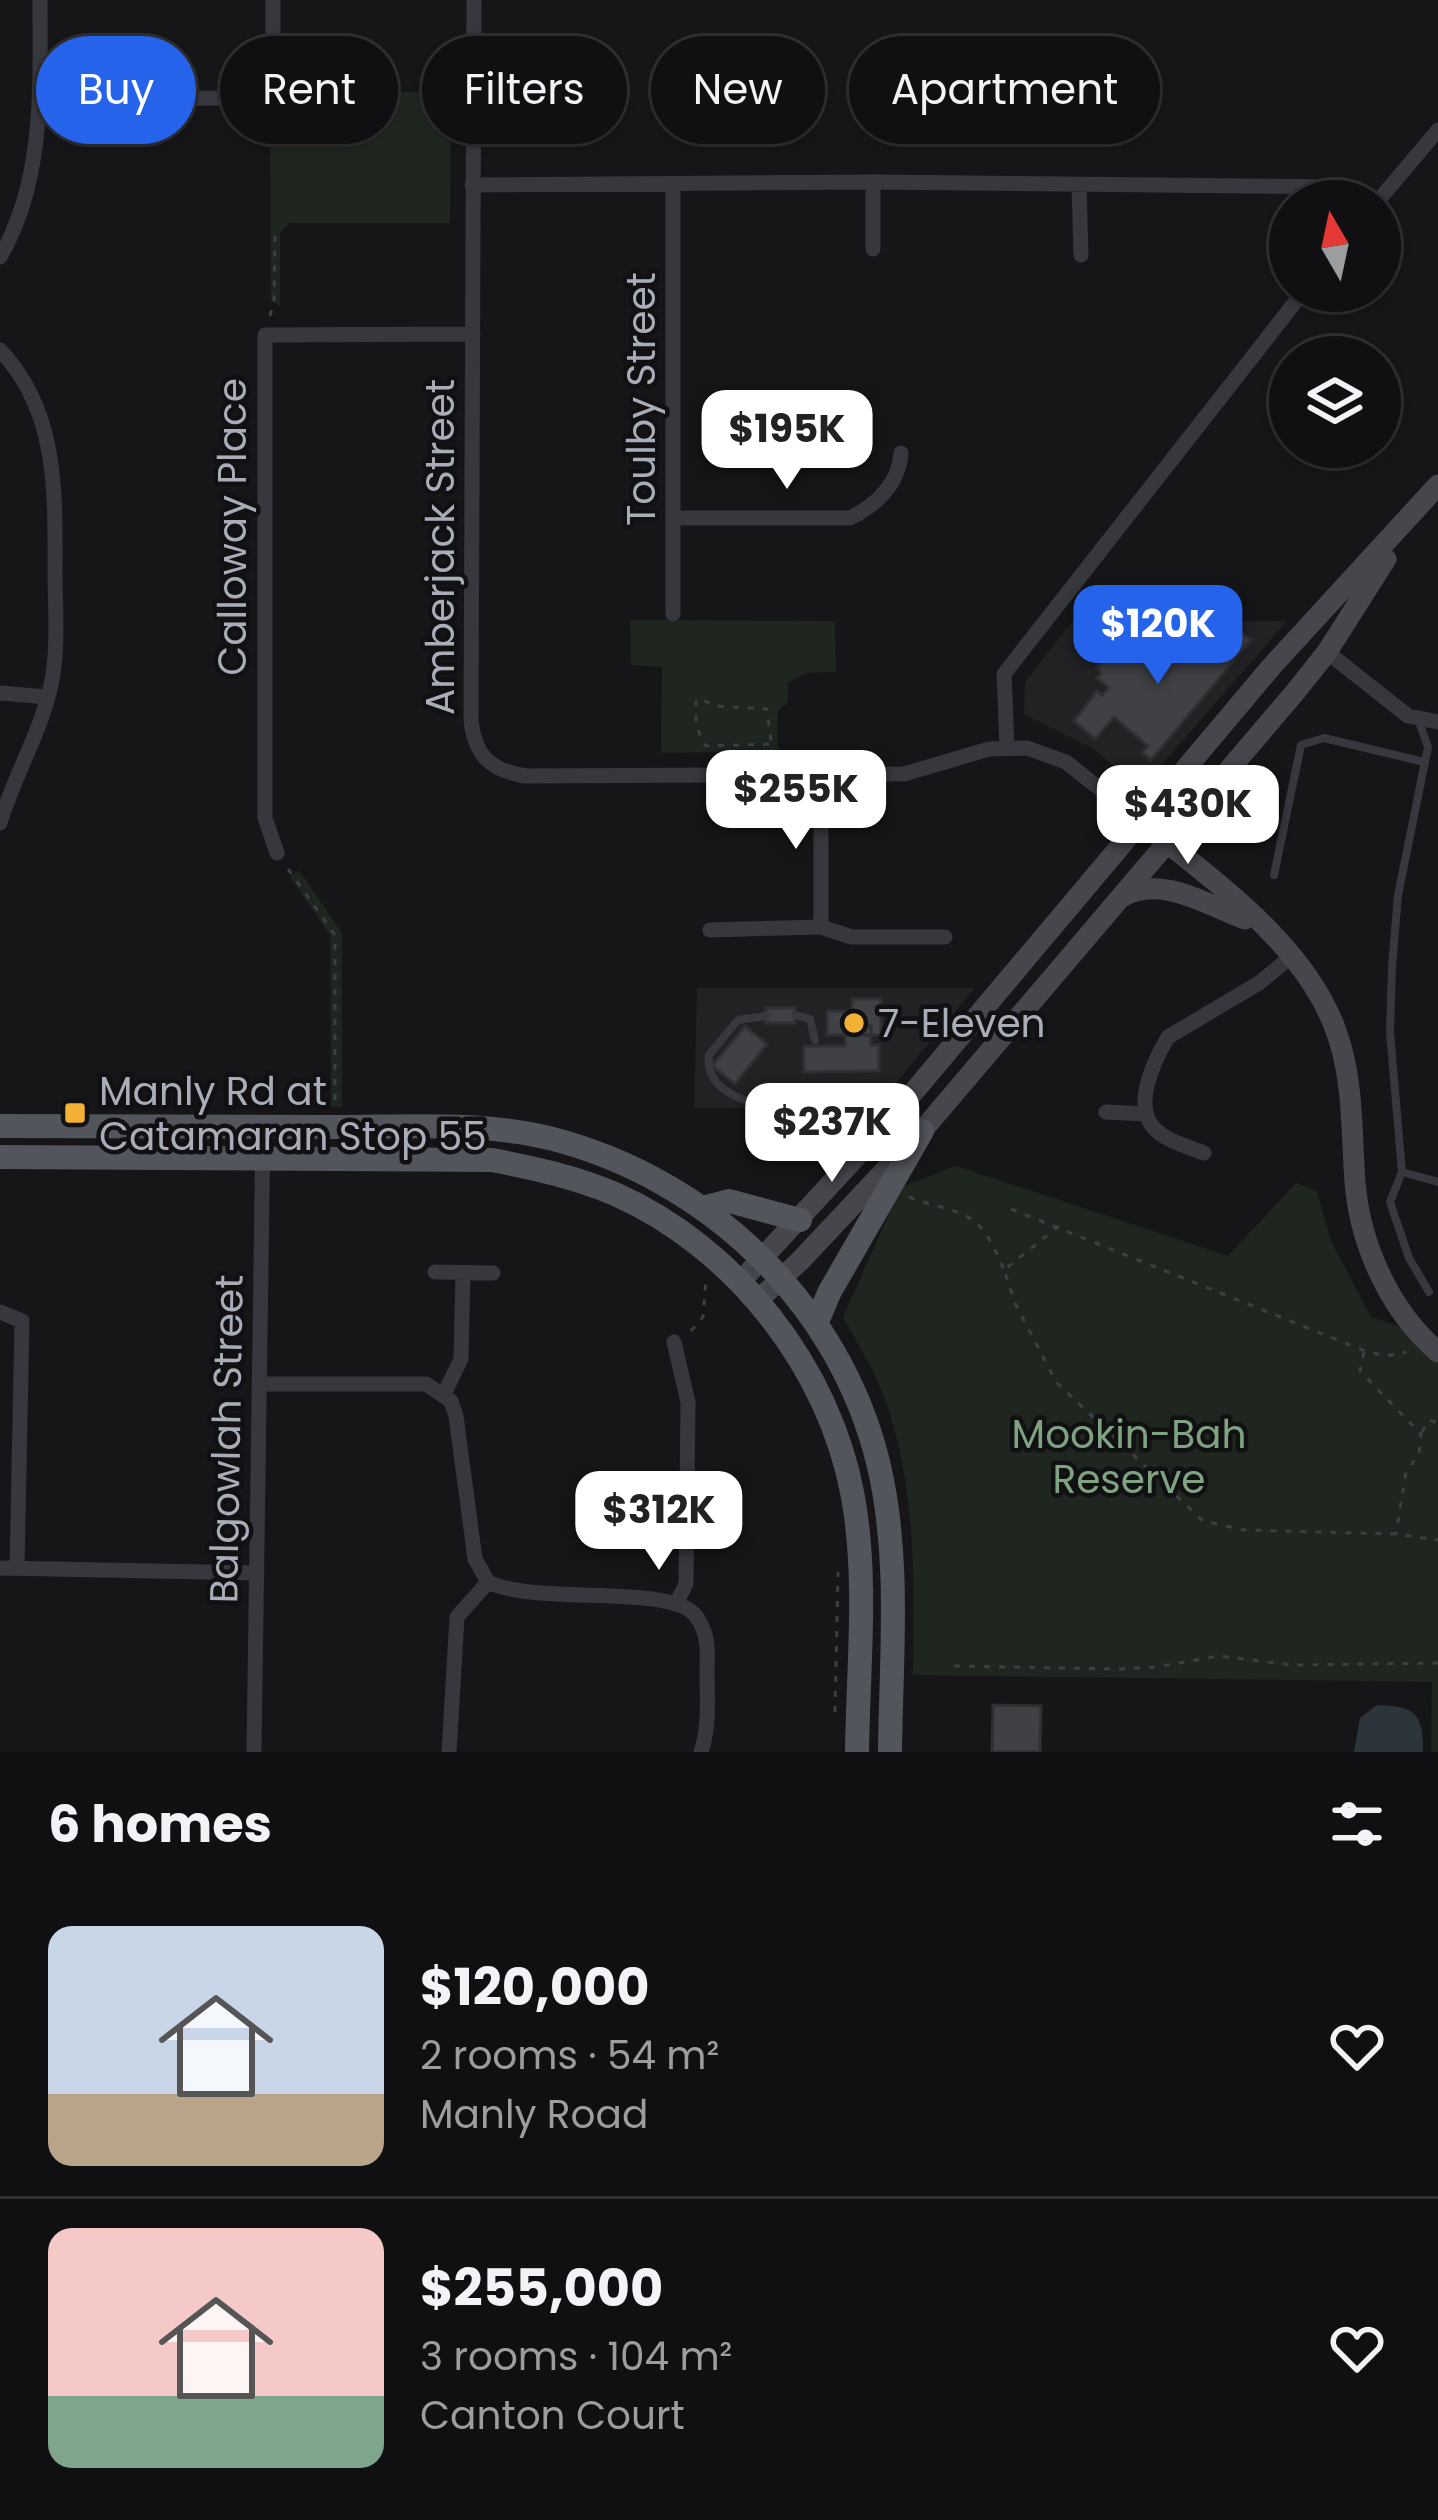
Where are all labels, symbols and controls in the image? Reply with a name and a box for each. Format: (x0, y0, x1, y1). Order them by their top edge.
chip: Buy (36, 36, 196, 144)
chip: Rent (220, 36, 398, 144)
chip: Filters (422, 36, 627, 144)
chip: New (651, 36, 825, 144)
chip: Apartment (849, 36, 1160, 144)
north arrow (1269, 180, 1401, 312)
map controls (1269, 180, 1401, 468)
street label: Toulby Street (614, 272, 669, 526)
button: layers (1269, 336, 1401, 468)
street label: Calloway Place (205, 378, 260, 676)
street label: Amberjack Street (413, 379, 468, 715)
pin: $195K (703, 390, 871, 492)
text: $195K (729, 401, 845, 456)
pin: $120K (1074, 585, 1242, 687)
text: $120K (1100, 596, 1216, 651)
pin: $255K (712, 750, 880, 852)
text: $255K (733, 761, 859, 816)
pin: $430K (1104, 765, 1272, 867)
text: $430K (1124, 776, 1252, 831)
place label: 7-Eleven (878, 996, 1046, 1051)
marker: 7-Eleven (841, 1010, 867, 1036)
place label: Manly Rd at Catamaran Stop 55 (99, 1064, 487, 1164)
pin: $237K (748, 1083, 916, 1185)
text: $237K (772, 1094, 892, 1149)
marker: Manly Rd at Catamaran Stop 55 (62, 1100, 88, 1126)
street label: Balgowlah Street (196, 1274, 257, 1604)
park label: Mookin-Bah Reserve (1012, 1407, 1246, 1507)
pin: $312K (575, 1471, 743, 1573)
text: $312K (602, 1482, 716, 1537)
text: 6 homes (48, 1788, 272, 1860)
icon: filters (1324, 1791, 1390, 1857)
text: $120,000 (420, 1951, 650, 2023)
icon: home (144, 1974, 288, 2118)
icon: heart (1324, 2013, 1390, 2079)
text: 2 rooms · 54 m² (420, 2028, 719, 2083)
text: Manly Road (420, 2087, 648, 2142)
text: $255,000 (420, 2252, 663, 2324)
icon: home (144, 2276, 288, 2420)
icon: heart (1324, 2315, 1390, 2381)
text: 3 rooms · 104 m² (420, 2329, 732, 2384)
text: Canton Court (420, 2388, 685, 2443)

